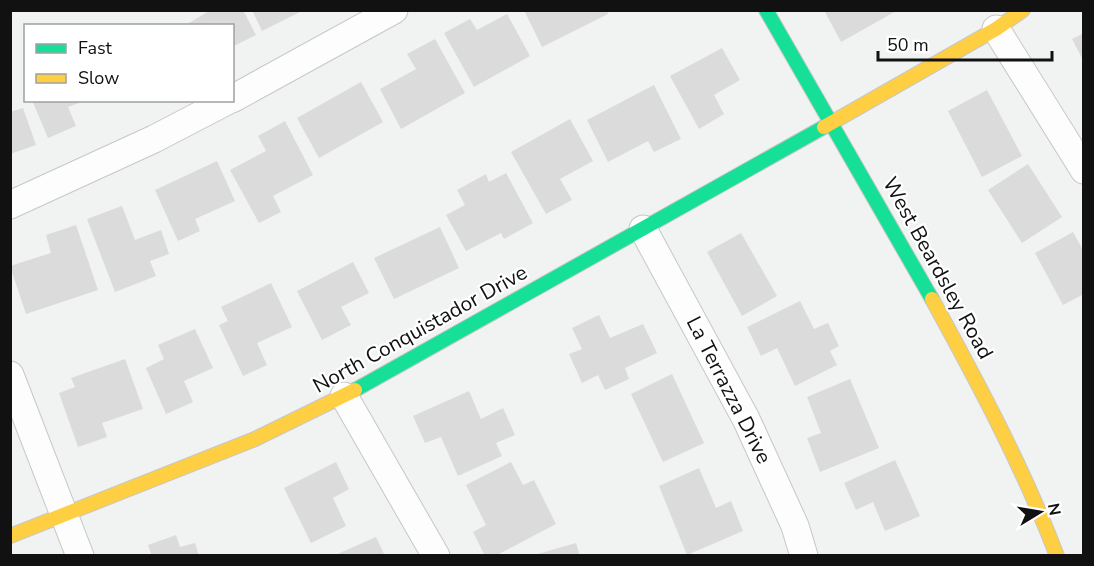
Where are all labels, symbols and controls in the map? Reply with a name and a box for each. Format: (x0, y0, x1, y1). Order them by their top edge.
legend (24, 24, 234, 102)
scale bar (878, 24, 1052, 62)
text: 50 m (887, 33, 929, 57)
text: Fast (78, 36, 113, 60)
text: Slow (78, 66, 119, 90)
street label: West Beardsley Road (876, 172, 1000, 364)
street label: North Conquistador Drive (308, 258, 532, 400)
street label: La Terrazza Drive (680, 312, 778, 468)
north arrow (1010, 482, 1070, 542)
text: N (1042, 501, 1066, 517)

